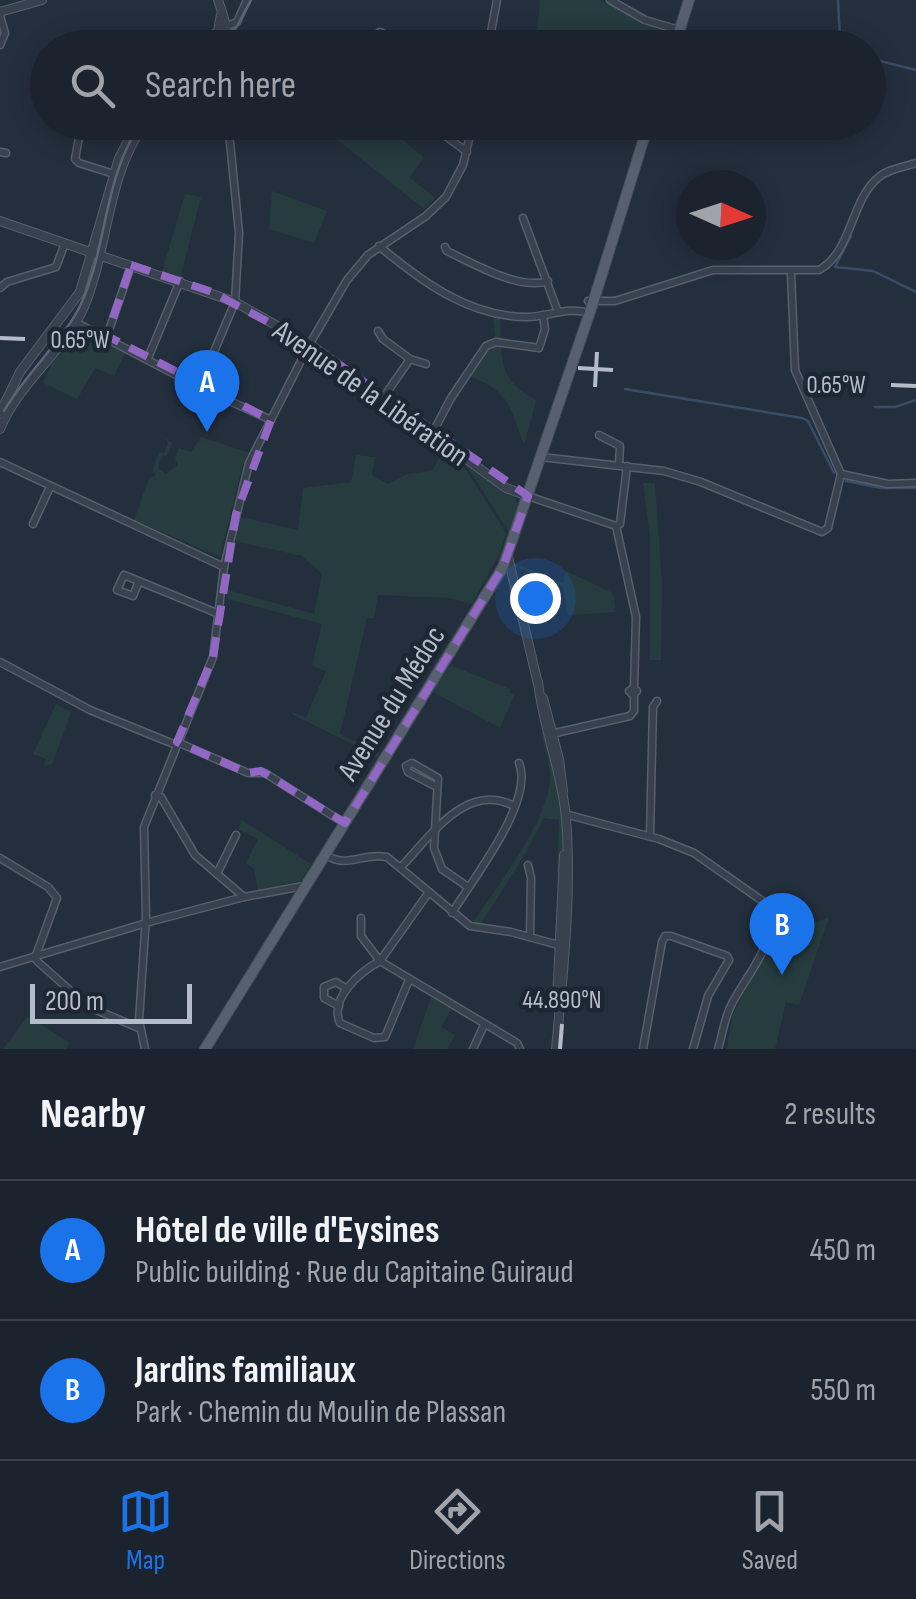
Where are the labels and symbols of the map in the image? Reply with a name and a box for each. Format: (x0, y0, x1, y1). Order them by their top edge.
north arrow (676, 170, 766, 260)
street label: Avenue de la Libération (265, 312, 475, 475)
text: 0.65°W (50, 325, 110, 356)
pin: A (174, 350, 240, 432)
text: 0.65°W (806, 370, 866, 401)
your location (510, 573, 561, 624)
street label: Avenue du Médoc (330, 620, 453, 788)
pin: B (750, 892, 814, 975)
scale bar (30, 979, 192, 1024)
text: 44.890°N (523, 985, 601, 1016)

